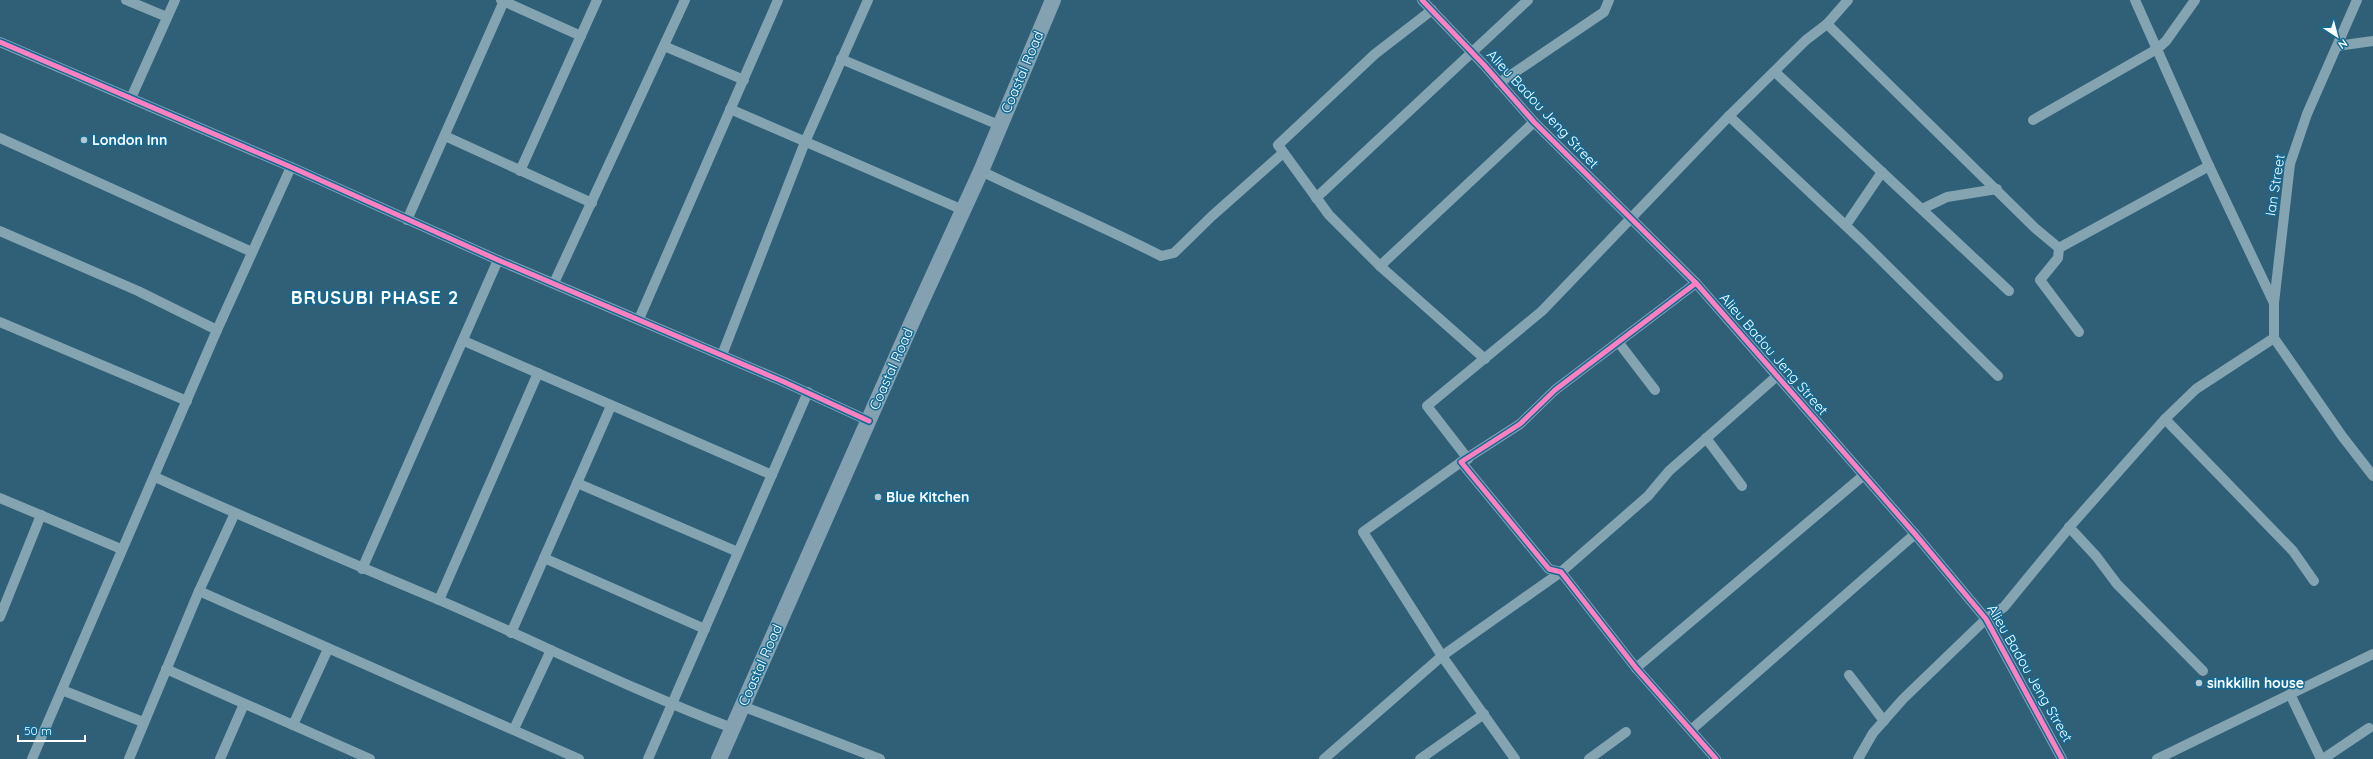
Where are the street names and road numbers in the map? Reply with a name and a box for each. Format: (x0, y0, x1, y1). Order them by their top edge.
street label: Coastal Road (997, 28, 1047, 116)
street label: Alieu Badou Jeng Street (1483, 46, 1603, 172)
street label: Ian Street (2261, 153, 2289, 217)
street label: Alieu Badou Jeng Street (1716, 289, 1832, 419)
street label: Coastal Road (865, 325, 917, 413)
street label: Alieu Badou Jeng Street (1983, 601, 2077, 745)
street label: Coastal Road (734, 621, 786, 709)

